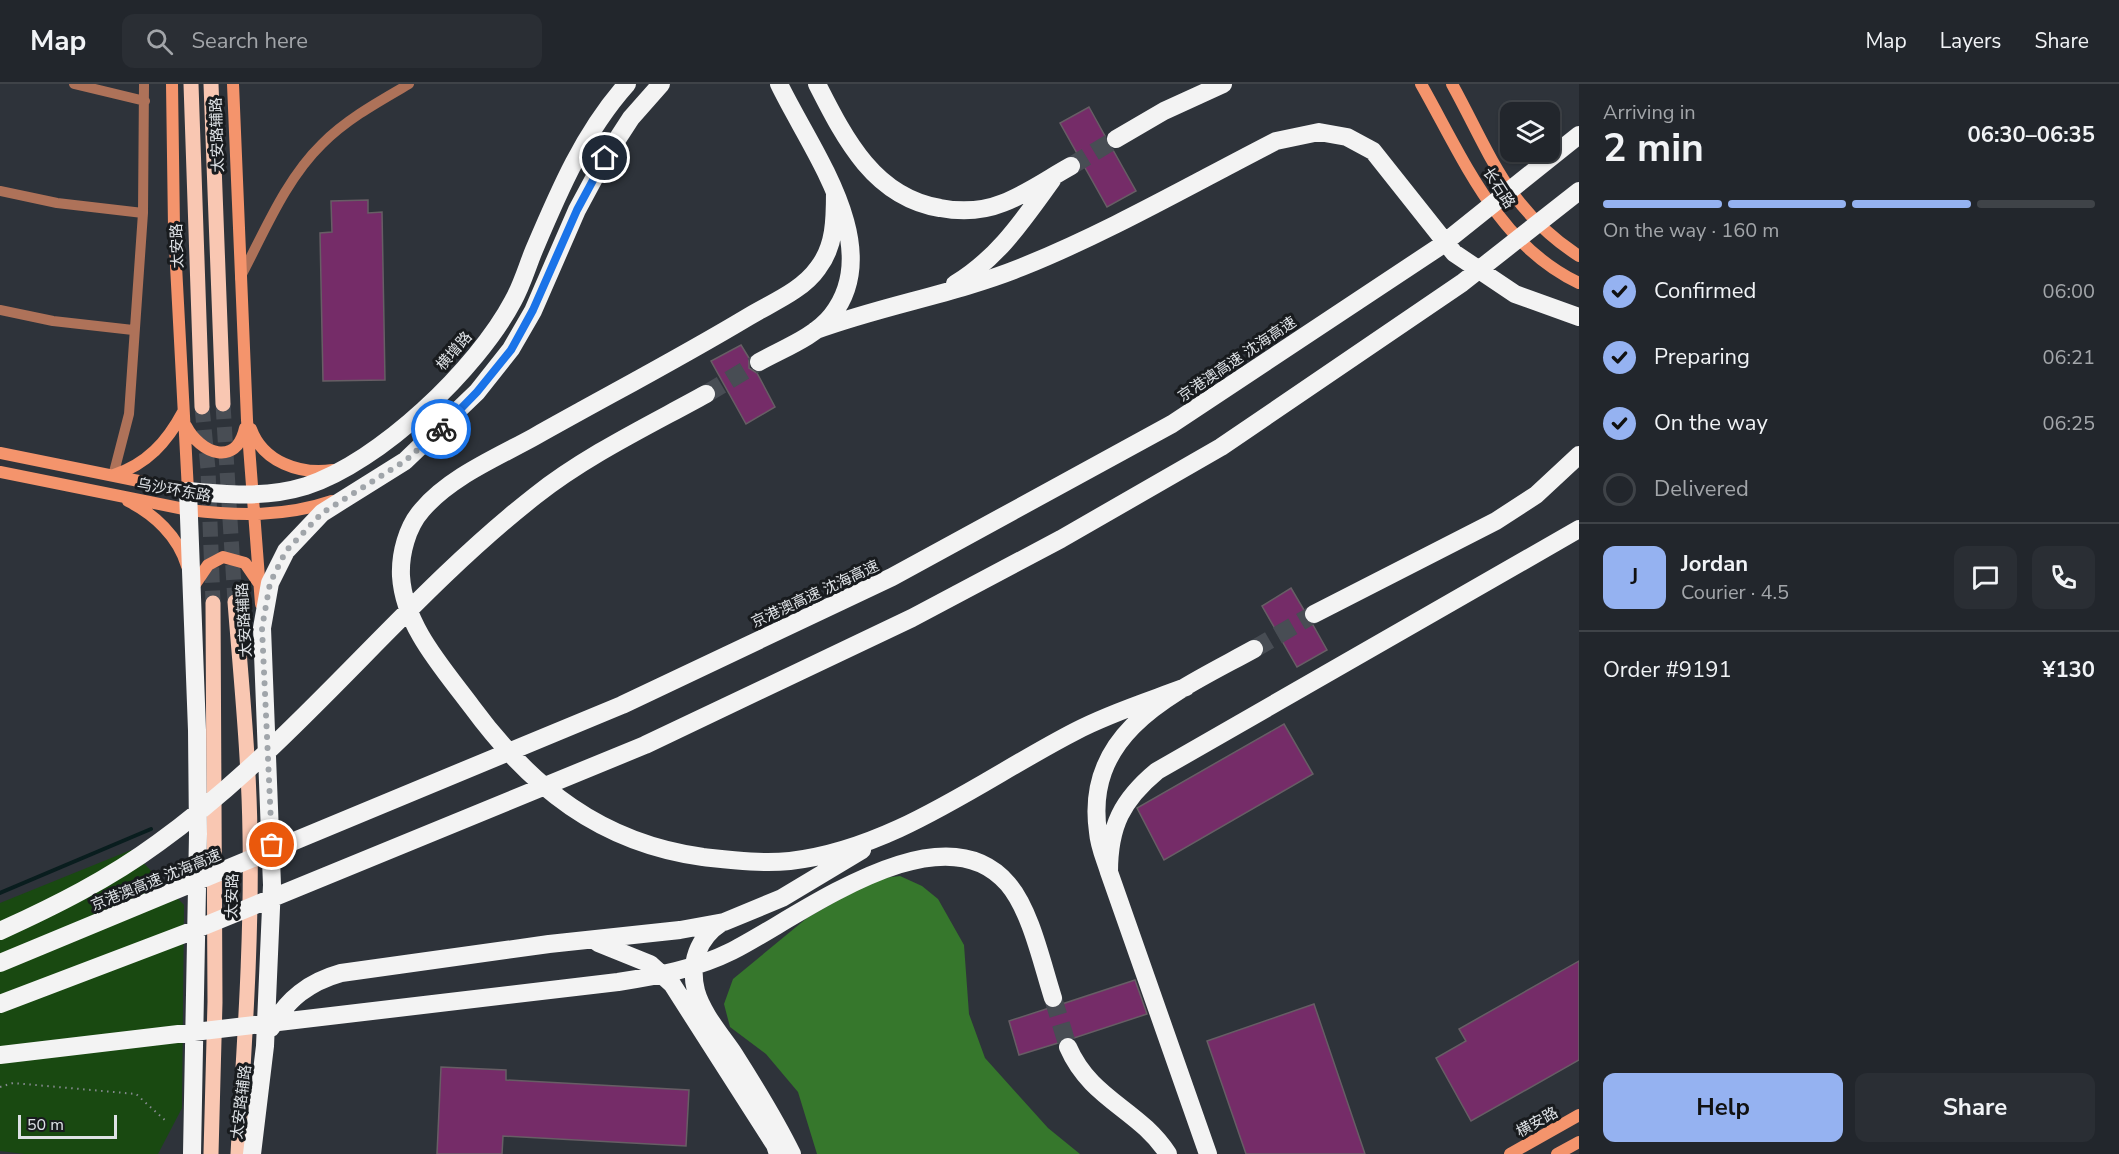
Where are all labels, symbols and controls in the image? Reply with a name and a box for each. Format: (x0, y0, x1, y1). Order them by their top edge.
search box (122, 14, 542, 68)
text: Map (30, 22, 86, 60)
icon: search (143, 25, 176, 58)
text: Search here (191, 26, 308, 56)
text: Map (1865, 27, 1907, 55)
text: Layers (1940, 27, 2001, 55)
text: Share (2034, 27, 2089, 55)
street label: 太安路辅路 (206, 97, 228, 173)
text: Arriving in (1603, 99, 1696, 126)
map controls (1500, 102, 1560, 162)
button: layers (1500, 102, 1560, 162)
text: 06:30–06:35 (1967, 120, 2095, 150)
text: 2 min (1603, 122, 1704, 175)
pin (579, 132, 630, 183)
icon: home (588, 141, 621, 174)
street label: 长石路 (1478, 164, 1520, 212)
text: On the way · 160 m (1603, 217, 1779, 244)
street label: 太安路 (166, 223, 188, 269)
icon: check (1603, 275, 1636, 308)
text: Confirmed (1654, 276, 1756, 306)
text: 06:00 (2042, 278, 2095, 305)
street label: 京港澳高速 沈海高速 (1174, 312, 1300, 406)
street label: 横增路 (432, 327, 476, 375)
icon: check (1603, 341, 1636, 374)
text: Preparing (1654, 342, 1750, 372)
text: 06:21 (2042, 344, 2095, 371)
courier (411, 399, 471, 459)
icon: check (1603, 407, 1636, 440)
text: On the way (1654, 408, 1768, 438)
text: 06:25 (2042, 410, 2095, 437)
icon: bike (425, 413, 458, 446)
street label: 乌沙环东路 (135, 474, 213, 506)
text: Delivered (1654, 474, 1749, 504)
button: chat (1954, 546, 2017, 609)
button: phone (2032, 546, 2095, 609)
text: Jordan (1681, 549, 1748, 579)
street label: 京港澳高速 沈海高速 (748, 556, 882, 632)
text: J (1631, 562, 1638, 592)
text: Courier · 4.5 (1681, 579, 1789, 606)
street label: 太安路辅路 (232, 582, 256, 658)
text: Order #9191 (1603, 655, 1732, 685)
text: ¥130 (2042, 655, 2095, 685)
pin (246, 819, 297, 870)
icon: bag (255, 828, 288, 861)
street label: 京港澳高速 沈海高速 (88, 845, 224, 915)
street label: 太安路 (222, 873, 242, 919)
street label: 太安路辅路 (227, 1064, 255, 1140)
button: Help (1603, 1073, 1843, 1142)
button: Share (1855, 1073, 2095, 1142)
street label: 横安路 (1512, 1102, 1562, 1142)
scale bar (18, 1112, 117, 1140)
text: 50 m (27, 1114, 64, 1136)

